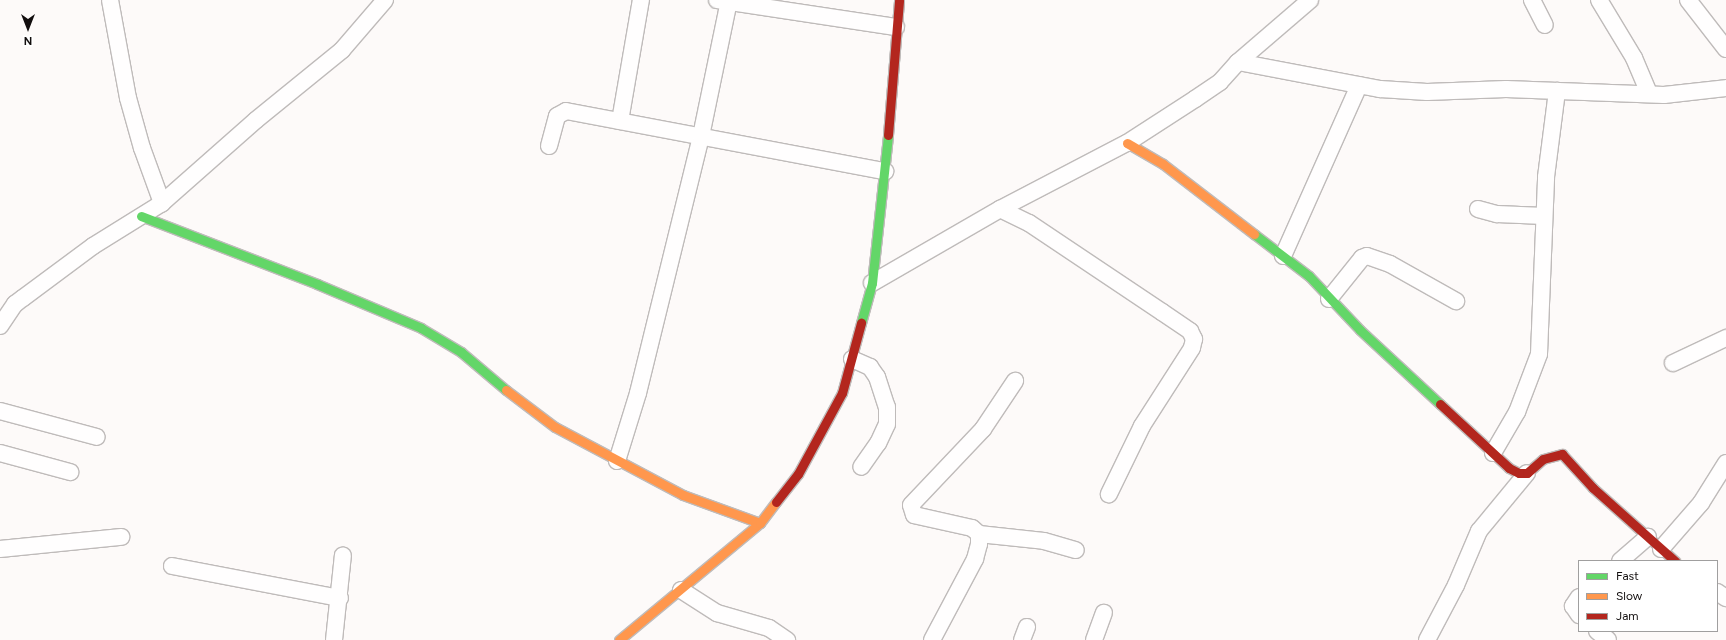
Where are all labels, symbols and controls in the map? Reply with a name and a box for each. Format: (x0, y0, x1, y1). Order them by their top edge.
north arrow (8, 8, 48, 48)
text: N (24, 34, 32, 47)
legend (1578, 560, 1718, 632)
text: Fast (1616, 569, 1639, 583)
text: Slow (1616, 589, 1642, 603)
text: Jam (1616, 609, 1639, 623)

